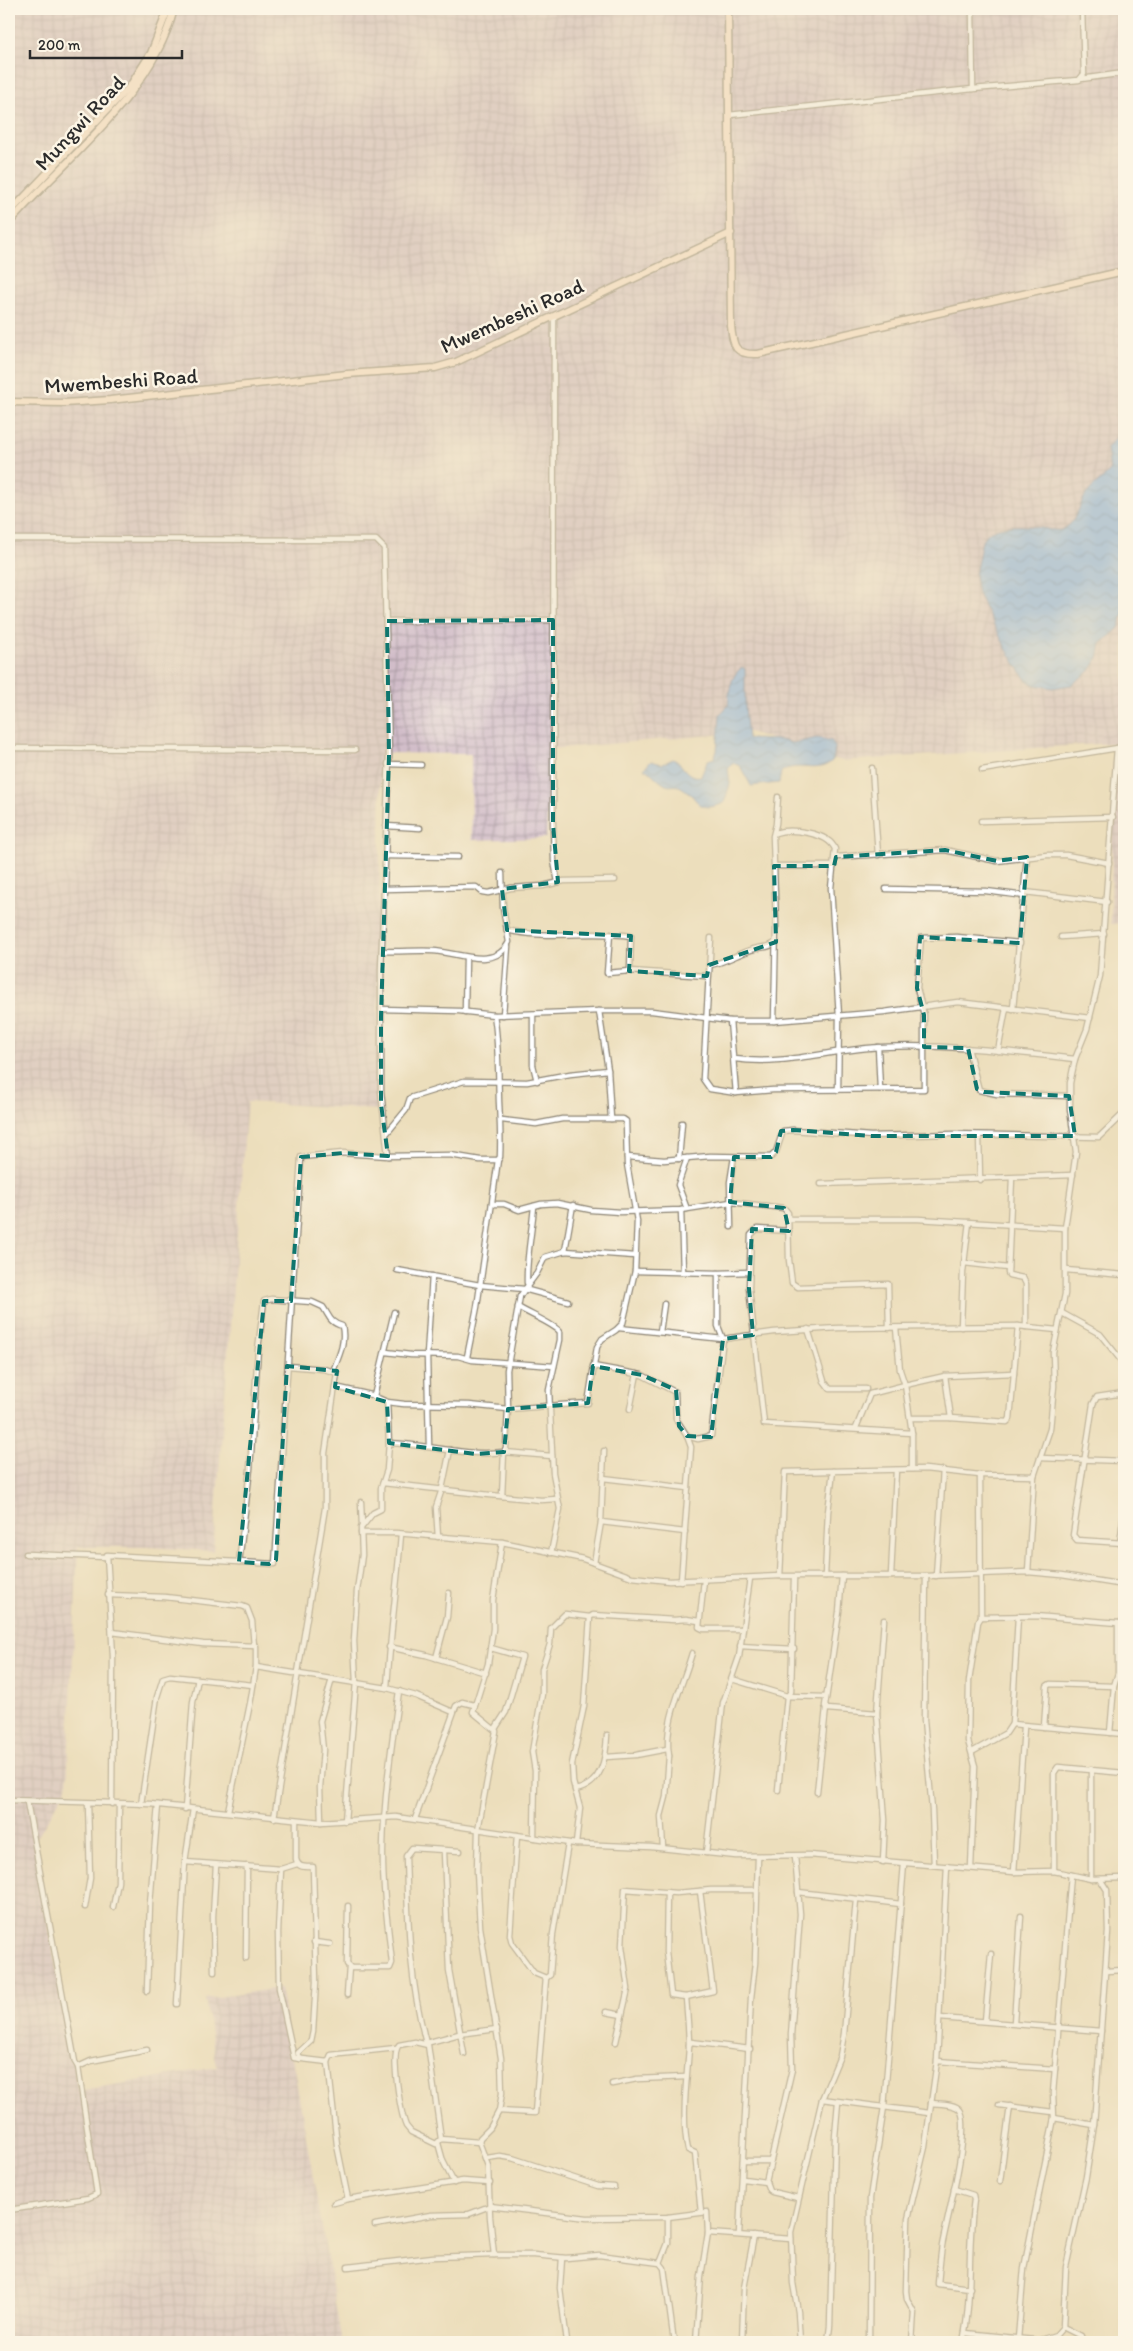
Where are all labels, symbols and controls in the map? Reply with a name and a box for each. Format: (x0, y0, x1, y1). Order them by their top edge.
scale bar (30, 28, 182, 60)
text: 200 m (38, 36, 81, 54)
street label: Mungwi Road (29, 70, 130, 175)
street label: Mwembeshi Road (436, 273, 588, 358)
street label: Mwembeshi Road (43, 363, 199, 398)

